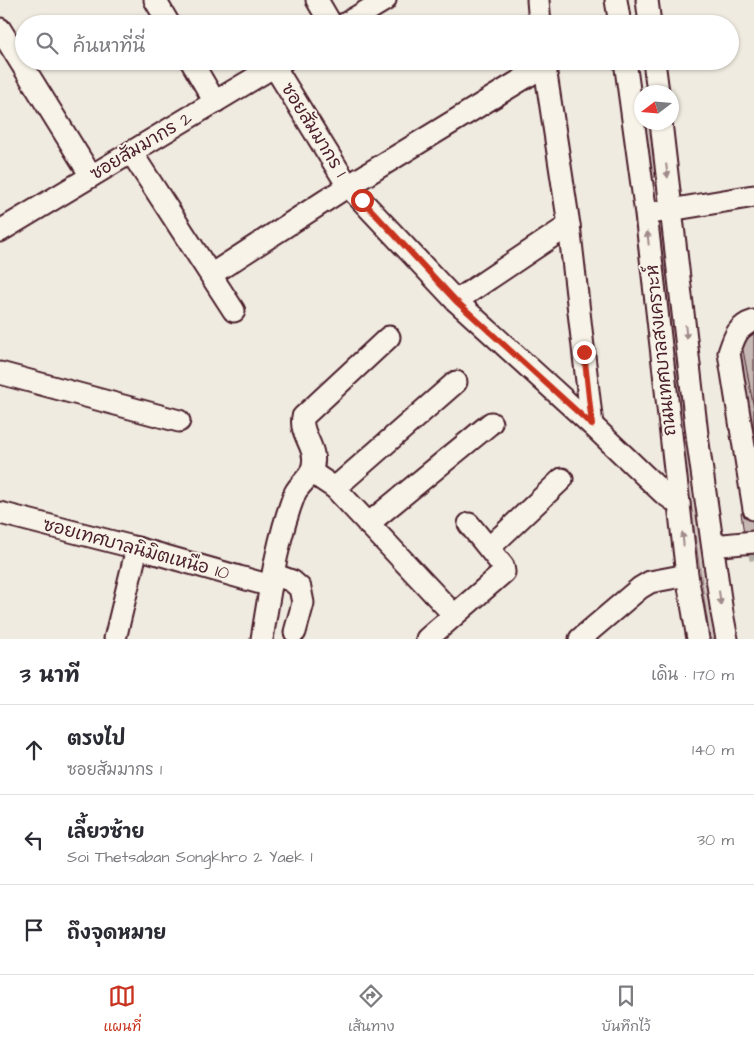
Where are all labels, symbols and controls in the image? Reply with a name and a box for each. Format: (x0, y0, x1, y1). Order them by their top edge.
search box (15, 15, 739, 70)
icon: search (33, 29, 61, 57)
text: ค้นหาที่นี่ (73, 33, 145, 60)
street label: ซอยสัมมากร 1 (275, 78, 353, 182)
north arrow (634, 85, 679, 130)
street label: ซอยสัมมากร 2 (85, 105, 197, 186)
one-way arrow (663, 163, 671, 179)
route start (351, 189, 374, 212)
one-way arrow (644, 230, 652, 246)
street label: ถนนเทศบาลสงเคราะห์ (639, 263, 682, 437)
one-way arrow (682, 325, 690, 341)
route end (573, 341, 596, 364)
street label: ซอยเทศบาลนิมิตเหนือ 10 (40, 512, 232, 586)
one-way arrow (679, 531, 687, 547)
one-way arrow (716, 590, 724, 606)
text: 3 นาที (20, 661, 80, 690)
text: เดิน · 170 m (651, 664, 734, 686)
text: ตรงไป (67, 726, 125, 753)
icon: ahead (20, 736, 48, 764)
text: 140 m (692, 739, 734, 761)
text: ซอยสัมมากร 1 (67, 759, 162, 781)
text: เลี้ยวซ้าย (67, 819, 144, 846)
icon: left (20, 826, 48, 854)
text: 30 m (697, 829, 734, 851)
text: Soi Thetsaban Songkhro 2 Yaek 1 (67, 846, 313, 868)
icon: arrive (20, 916, 48, 944)
text: ถึงจุดหมาย (67, 920, 166, 947)
tab: แผนที่ (103, 982, 141, 1037)
tab: เส้นทาง (348, 982, 394, 1037)
tab: บันทึกไว้ (601, 982, 651, 1037)

